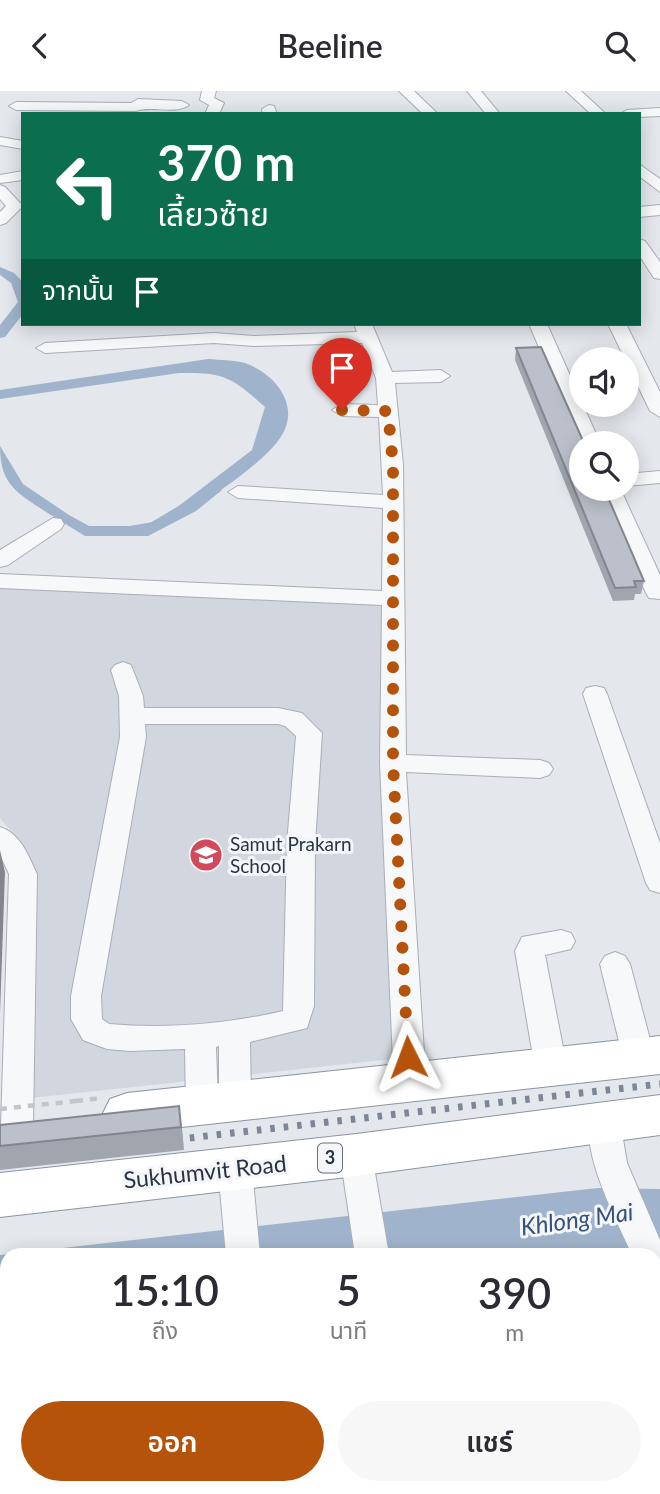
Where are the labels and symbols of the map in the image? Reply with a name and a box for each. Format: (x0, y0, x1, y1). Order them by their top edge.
pin (312, 338, 372, 410)
place label: Samut Prakarn School (230, 832, 352, 877)
school or university icon: Samut Prakarn School (187, 836, 225, 874)
position arrow (371, 1020, 445, 1094)
road number: 3 (318, 1143, 342, 1173)
street label: Sukhumvit Road (122, 1149, 288, 1193)
water label: Khlong Mai (519, 1196, 635, 1241)

